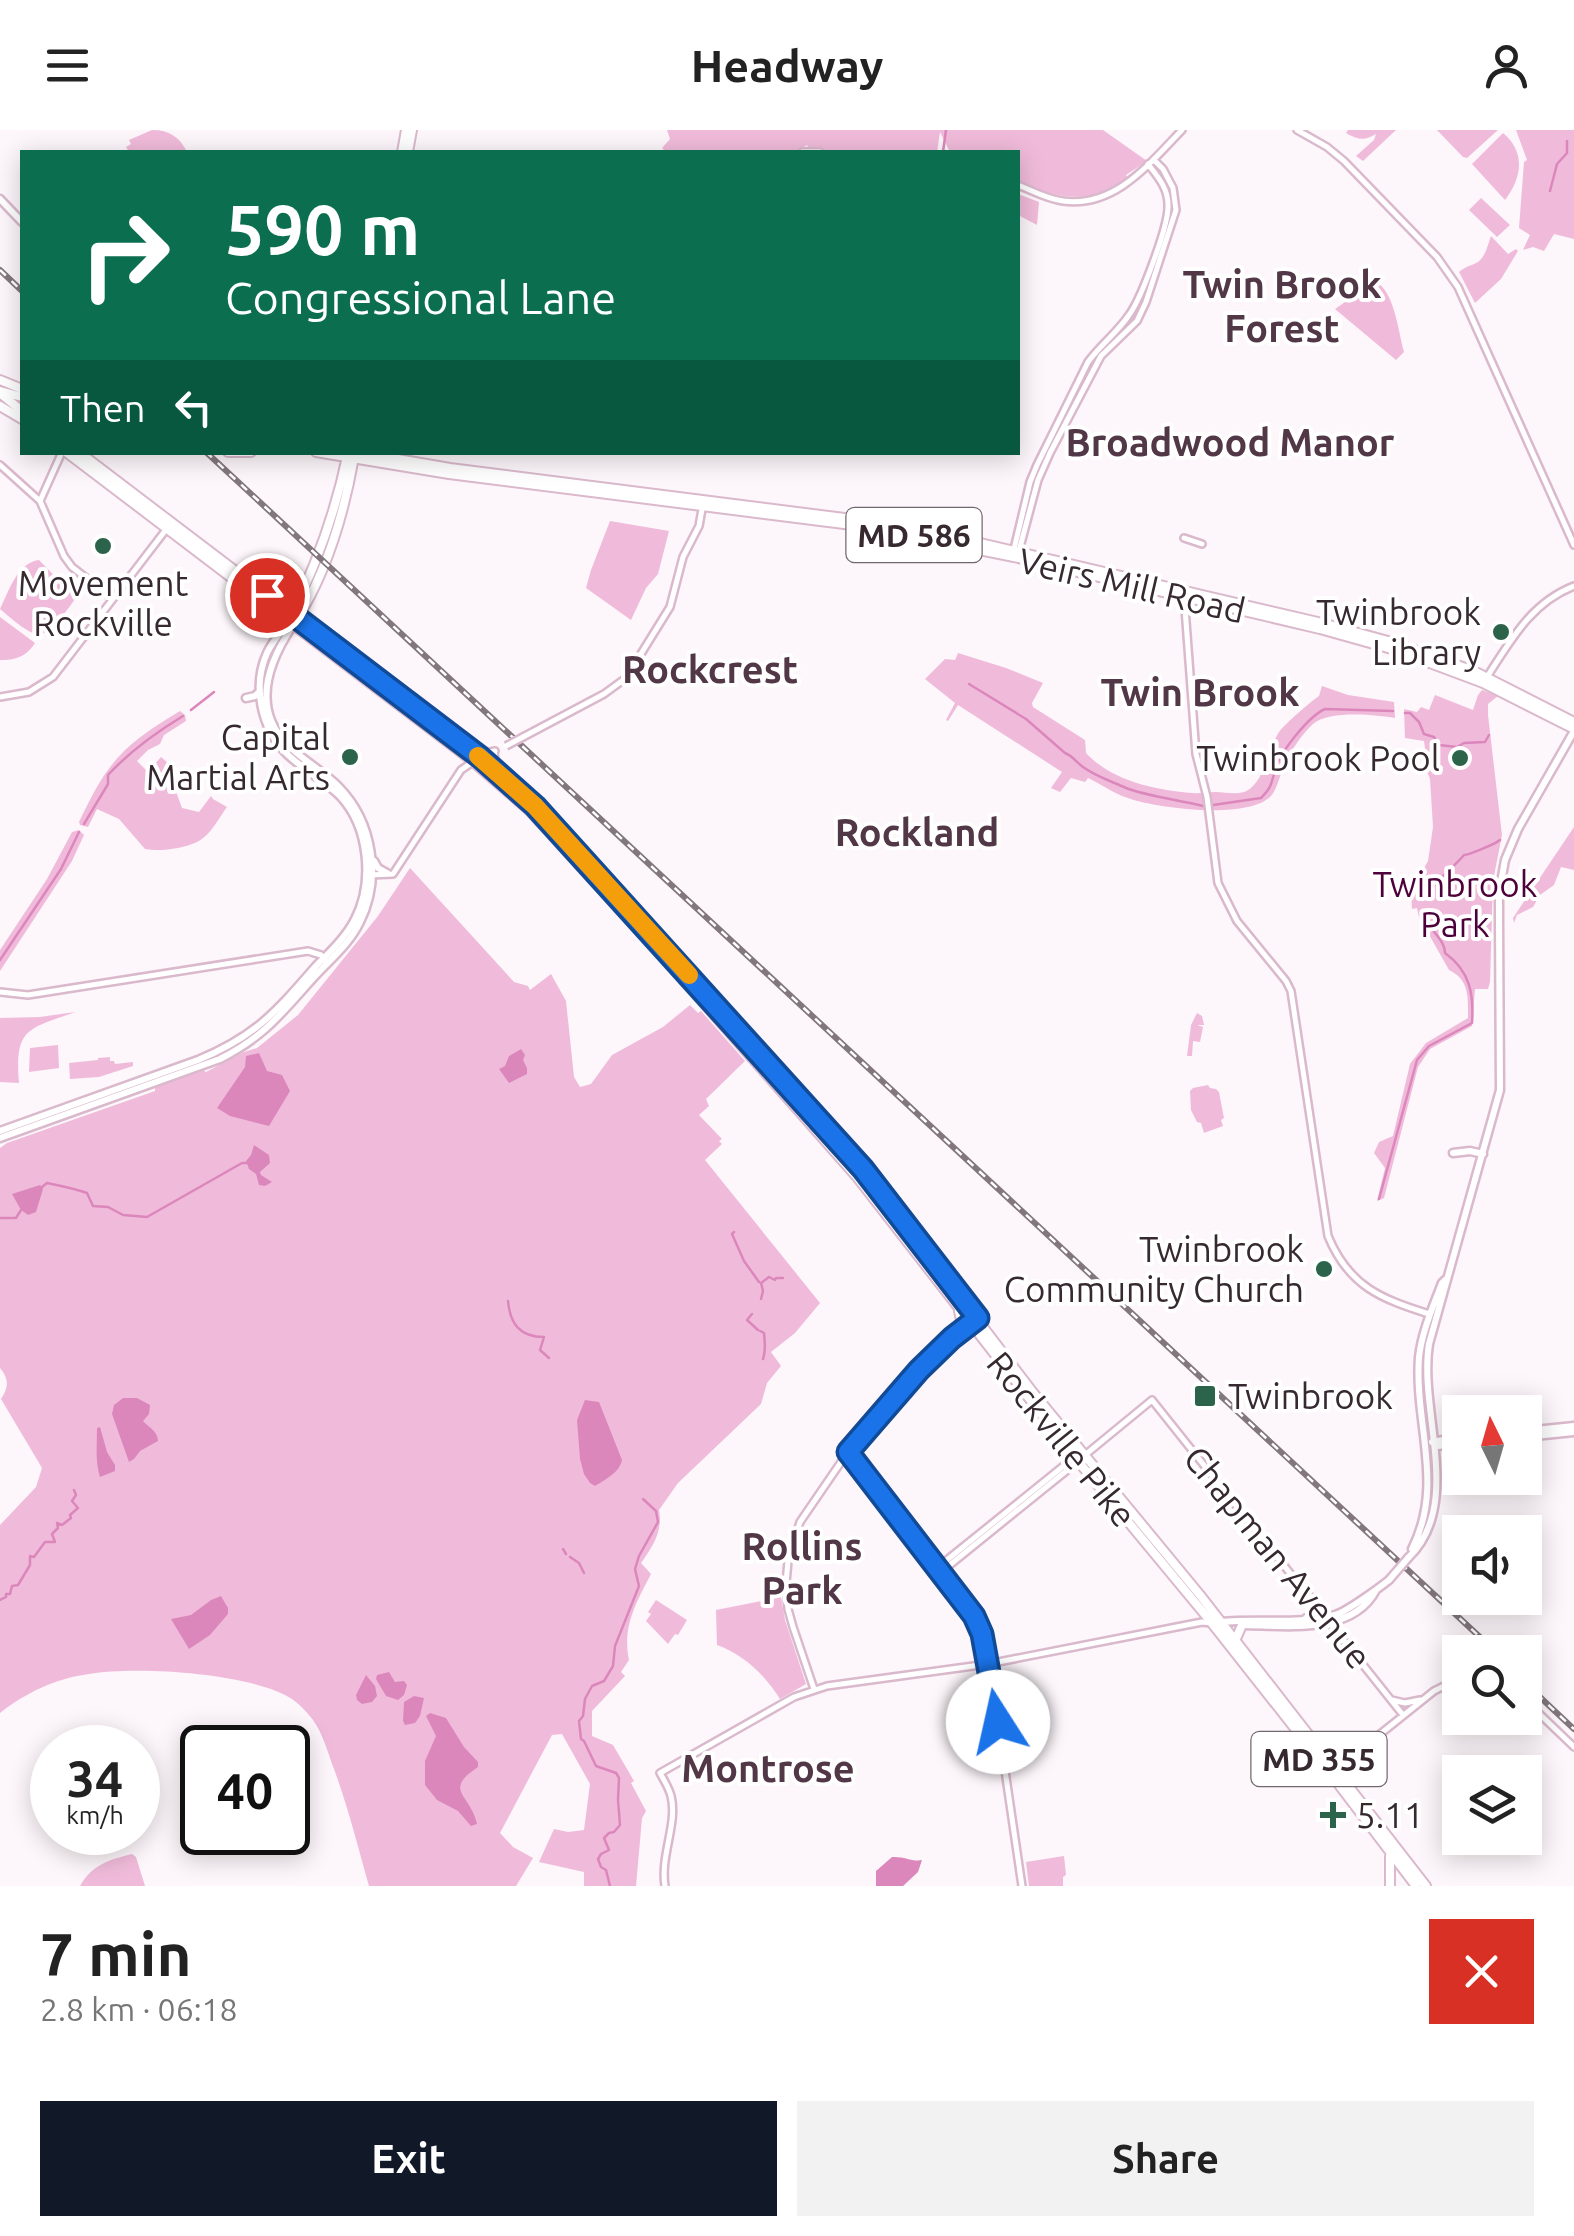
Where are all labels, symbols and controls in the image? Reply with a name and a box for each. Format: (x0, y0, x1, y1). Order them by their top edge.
icon: menu (40, 38, 95, 93)
icon: person (1479, 38, 1534, 93)
text: Headway (691, 40, 883, 91)
icon: right (60, 190, 190, 320)
text: 590 m (225, 190, 420, 268)
district label: Twin Brook Forest (1182, 263, 1382, 349)
text: Congressional Lane (225, 272, 616, 323)
icon: left (166, 380, 221, 435)
text: Then (60, 387, 146, 429)
district label: Broadwood Manor (1066, 421, 1395, 463)
road number: MD 586 (846, 508, 982, 562)
marker: Movement Rockville (92, 535, 114, 557)
street label: Veirs Mill Road (1015, 540, 1249, 630)
pin (225, 553, 310, 638)
place label: Movement Rockville (18, 563, 188, 643)
icon: arrive (240, 568, 295, 623)
place label: Twinbrook Library (1316, 592, 1481, 672)
marker: Twinbrook Library (1490, 621, 1512, 643)
district label: Rockcrest (622, 648, 798, 690)
district label: Twin Brook (1100, 671, 1300, 713)
place label: Capital Martial Arts (146, 717, 330, 797)
place label: Twinbrook Pool (1196, 738, 1440, 778)
marker: Capital Martial Arts (339, 746, 361, 768)
marker: Twinbrook Pool (1449, 747, 1471, 769)
district label: Rockland (835, 811, 999, 853)
park label: Twinbrook Park (1373, 864, 1538, 944)
place label: Twinbrook Community Church (1004, 1229, 1304, 1309)
marker: Twinbrook Community Church (1313, 1258, 1335, 1280)
street label: Rockville Pike (979, 1344, 1145, 1534)
place label: Twinbrook (1228, 1376, 1393, 1416)
marker: Twinbrook (1192, 1383, 1218, 1409)
north arrow (1442, 1395, 1542, 1495)
map controls (1442, 1395, 1542, 1855)
street label: Chapman Avenue (1176, 1438, 1380, 1676)
button: sound (1442, 1515, 1542, 1615)
district label: Rollins Park (742, 1525, 862, 1611)
button: search (1442, 1635, 1542, 1735)
position arrow (946, 1670, 1050, 1774)
speed limit sign: 40 (180, 1725, 310, 1855)
road number: MD 355 (1252, 1732, 1386, 1786)
district label: Montrose (681, 1747, 855, 1789)
text: 34 (67, 1750, 123, 1806)
button: layers (1442, 1755, 1542, 1855)
place label: 5.11 (1356, 1795, 1424, 1835)
text: km/h (66, 1801, 124, 1829)
marker: 5.11 (1320, 1802, 1346, 1828)
button: close (1429, 1919, 1534, 2024)
text: 7 min (40, 1920, 192, 1987)
text: 2.8 km · 06:18 (40, 1991, 238, 2027)
button: Exit (40, 2101, 777, 2216)
button: Share (797, 2101, 1534, 2216)

